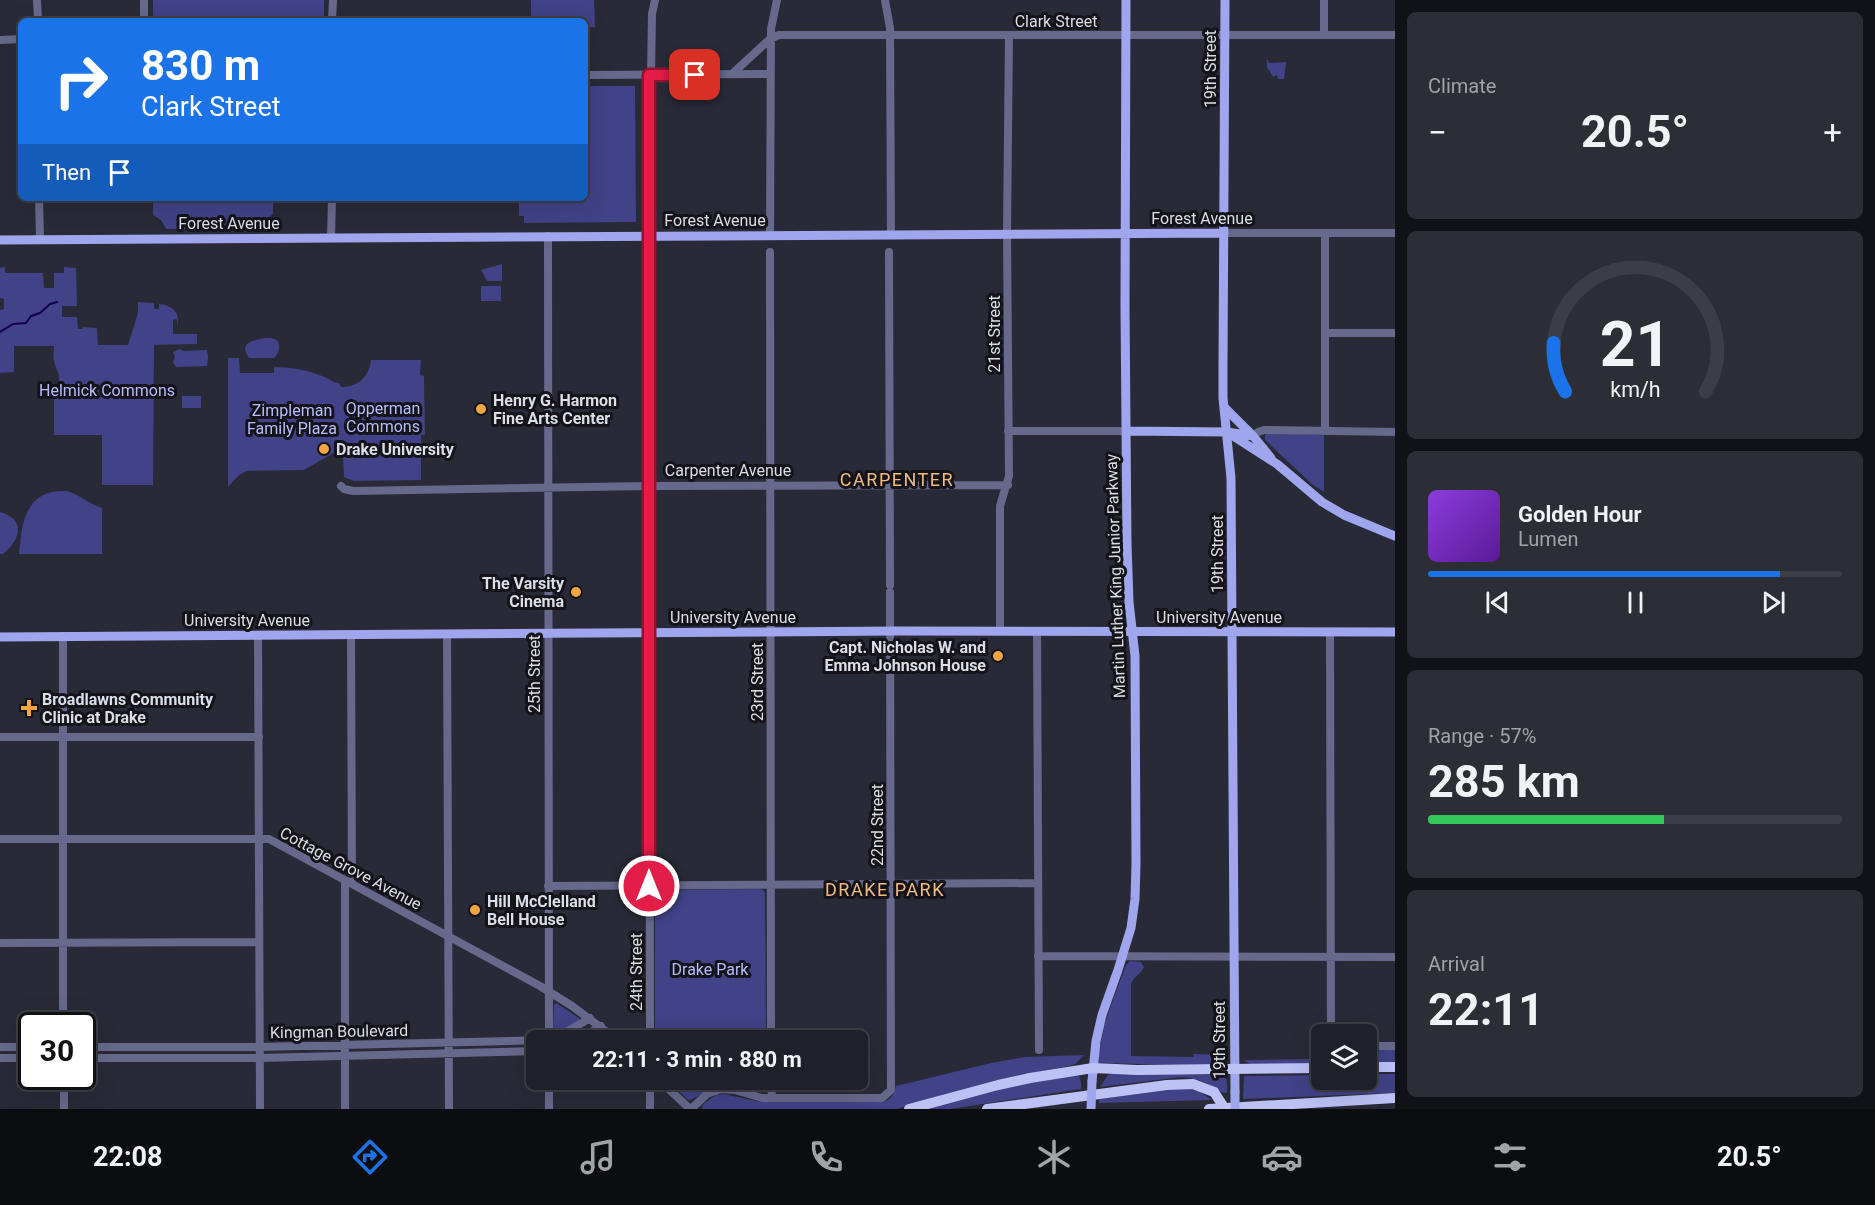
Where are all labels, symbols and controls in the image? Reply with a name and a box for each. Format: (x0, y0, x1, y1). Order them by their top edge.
street label: Clark Street (1015, 12, 1097, 31)
street label: 19th Street (1201, 30, 1220, 108)
text: 830 m (141, 41, 260, 90)
icon: right (42, 42, 120, 120)
pin (669, 49, 720, 100)
icon: arrive (678, 58, 711, 91)
text: Climate (1428, 74, 1496, 98)
text: Clark Street (141, 91, 281, 123)
text: 20.5° (1581, 105, 1689, 158)
text: − (1428, 113, 1447, 152)
text: + (1823, 113, 1842, 152)
icon: arrive (103, 156, 136, 189)
text: Then (42, 160, 91, 185)
street label: Forest Avenue (1151, 209, 1253, 228)
street label: Forest Avenue (664, 211, 766, 230)
street label: Forest Avenue (178, 214, 280, 233)
street label: 21st Street (985, 295, 1004, 373)
text: 21 (1599, 308, 1671, 381)
text: km/h (1610, 378, 1660, 403)
park label: Helmick Commons (39, 381, 175, 400)
place label: Henry G. Harmon Fine Arts Center (493, 391, 617, 428)
park label: Opperman Commons (346, 399, 420, 436)
park label: Zimpleman Family Plaza (247, 401, 337, 438)
marker: Henry G. Harmon Fine Arts Center (474, 402, 488, 416)
place label: Drake University (336, 440, 455, 459)
marker: Drake University (317, 442, 331, 456)
street label: Martin Luther King Junior Parkway (1102, 453, 1129, 698)
street label: Carpenter Avenue (665, 461, 791, 480)
district label: CARPENTER (840, 469, 954, 490)
text: Golden Hour (1518, 502, 1642, 527)
street label: 19th Street (1208, 515, 1227, 593)
text: Lumen (1518, 527, 1579, 551)
place label: The Varsity Cinema (482, 574, 565, 611)
marker: The Varsity Cinema (569, 585, 583, 599)
icon: previous (1481, 586, 1514, 619)
icon: pause (1619, 586, 1652, 619)
icon: next (1757, 586, 1790, 619)
street label: University Avenue (670, 608, 796, 627)
street label: University Avenue (1156, 608, 1282, 627)
street label: University Avenue (184, 611, 310, 630)
street label: 25th Street (525, 635, 544, 713)
place label: Capt. Nicholas W. and Emma Johnson House (825, 638, 986, 675)
street label: 23rd Street (748, 643, 767, 721)
marker: Capt. Nicholas W. and Emma Johnson House (991, 649, 1005, 663)
place label: Broadlawns Community Clinic at Drake (42, 690, 214, 727)
marker: Broadlawns Community Clinic at Drake (20, 699, 38, 717)
text: Range · 57% (1428, 724, 1536, 748)
text: 285 km (1428, 755, 1580, 808)
street label: 22nd Street (868, 784, 887, 866)
street label: Cottage Grove Avenue (277, 823, 425, 914)
position arrow (617, 854, 681, 918)
district label: DRAKE PARK (825, 879, 945, 900)
place label: Hill McClelland Bell House (487, 892, 596, 929)
marker: Hill McClelland Bell House (468, 903, 482, 917)
street label: 24th Street (627, 933, 646, 1011)
text: Arrival (1428, 952, 1485, 976)
park label: Drake Park (672, 960, 749, 979)
text: 22:11 (1428, 983, 1544, 1036)
street label: 19th Street (1210, 1001, 1229, 1079)
speed limit sign: 30 (18, 1012, 96, 1090)
street label: Kingman Boulevard (270, 1021, 408, 1042)
map controls (1311, 1024, 1377, 1090)
button: layers (1311, 1024, 1377, 1090)
text: 22:11 · 3 min · 880 m (592, 1047, 802, 1072)
icon: directions (349, 1136, 391, 1178)
icon: music (577, 1136, 619, 1178)
icon: phone (805, 1136, 847, 1178)
icon: climate (1033, 1136, 1075, 1178)
icon: car (1261, 1136, 1303, 1178)
icon: filters (1489, 1136, 1531, 1178)
text: 22:08 (93, 1141, 163, 1173)
text: 20.5° (1717, 1141, 1782, 1173)

